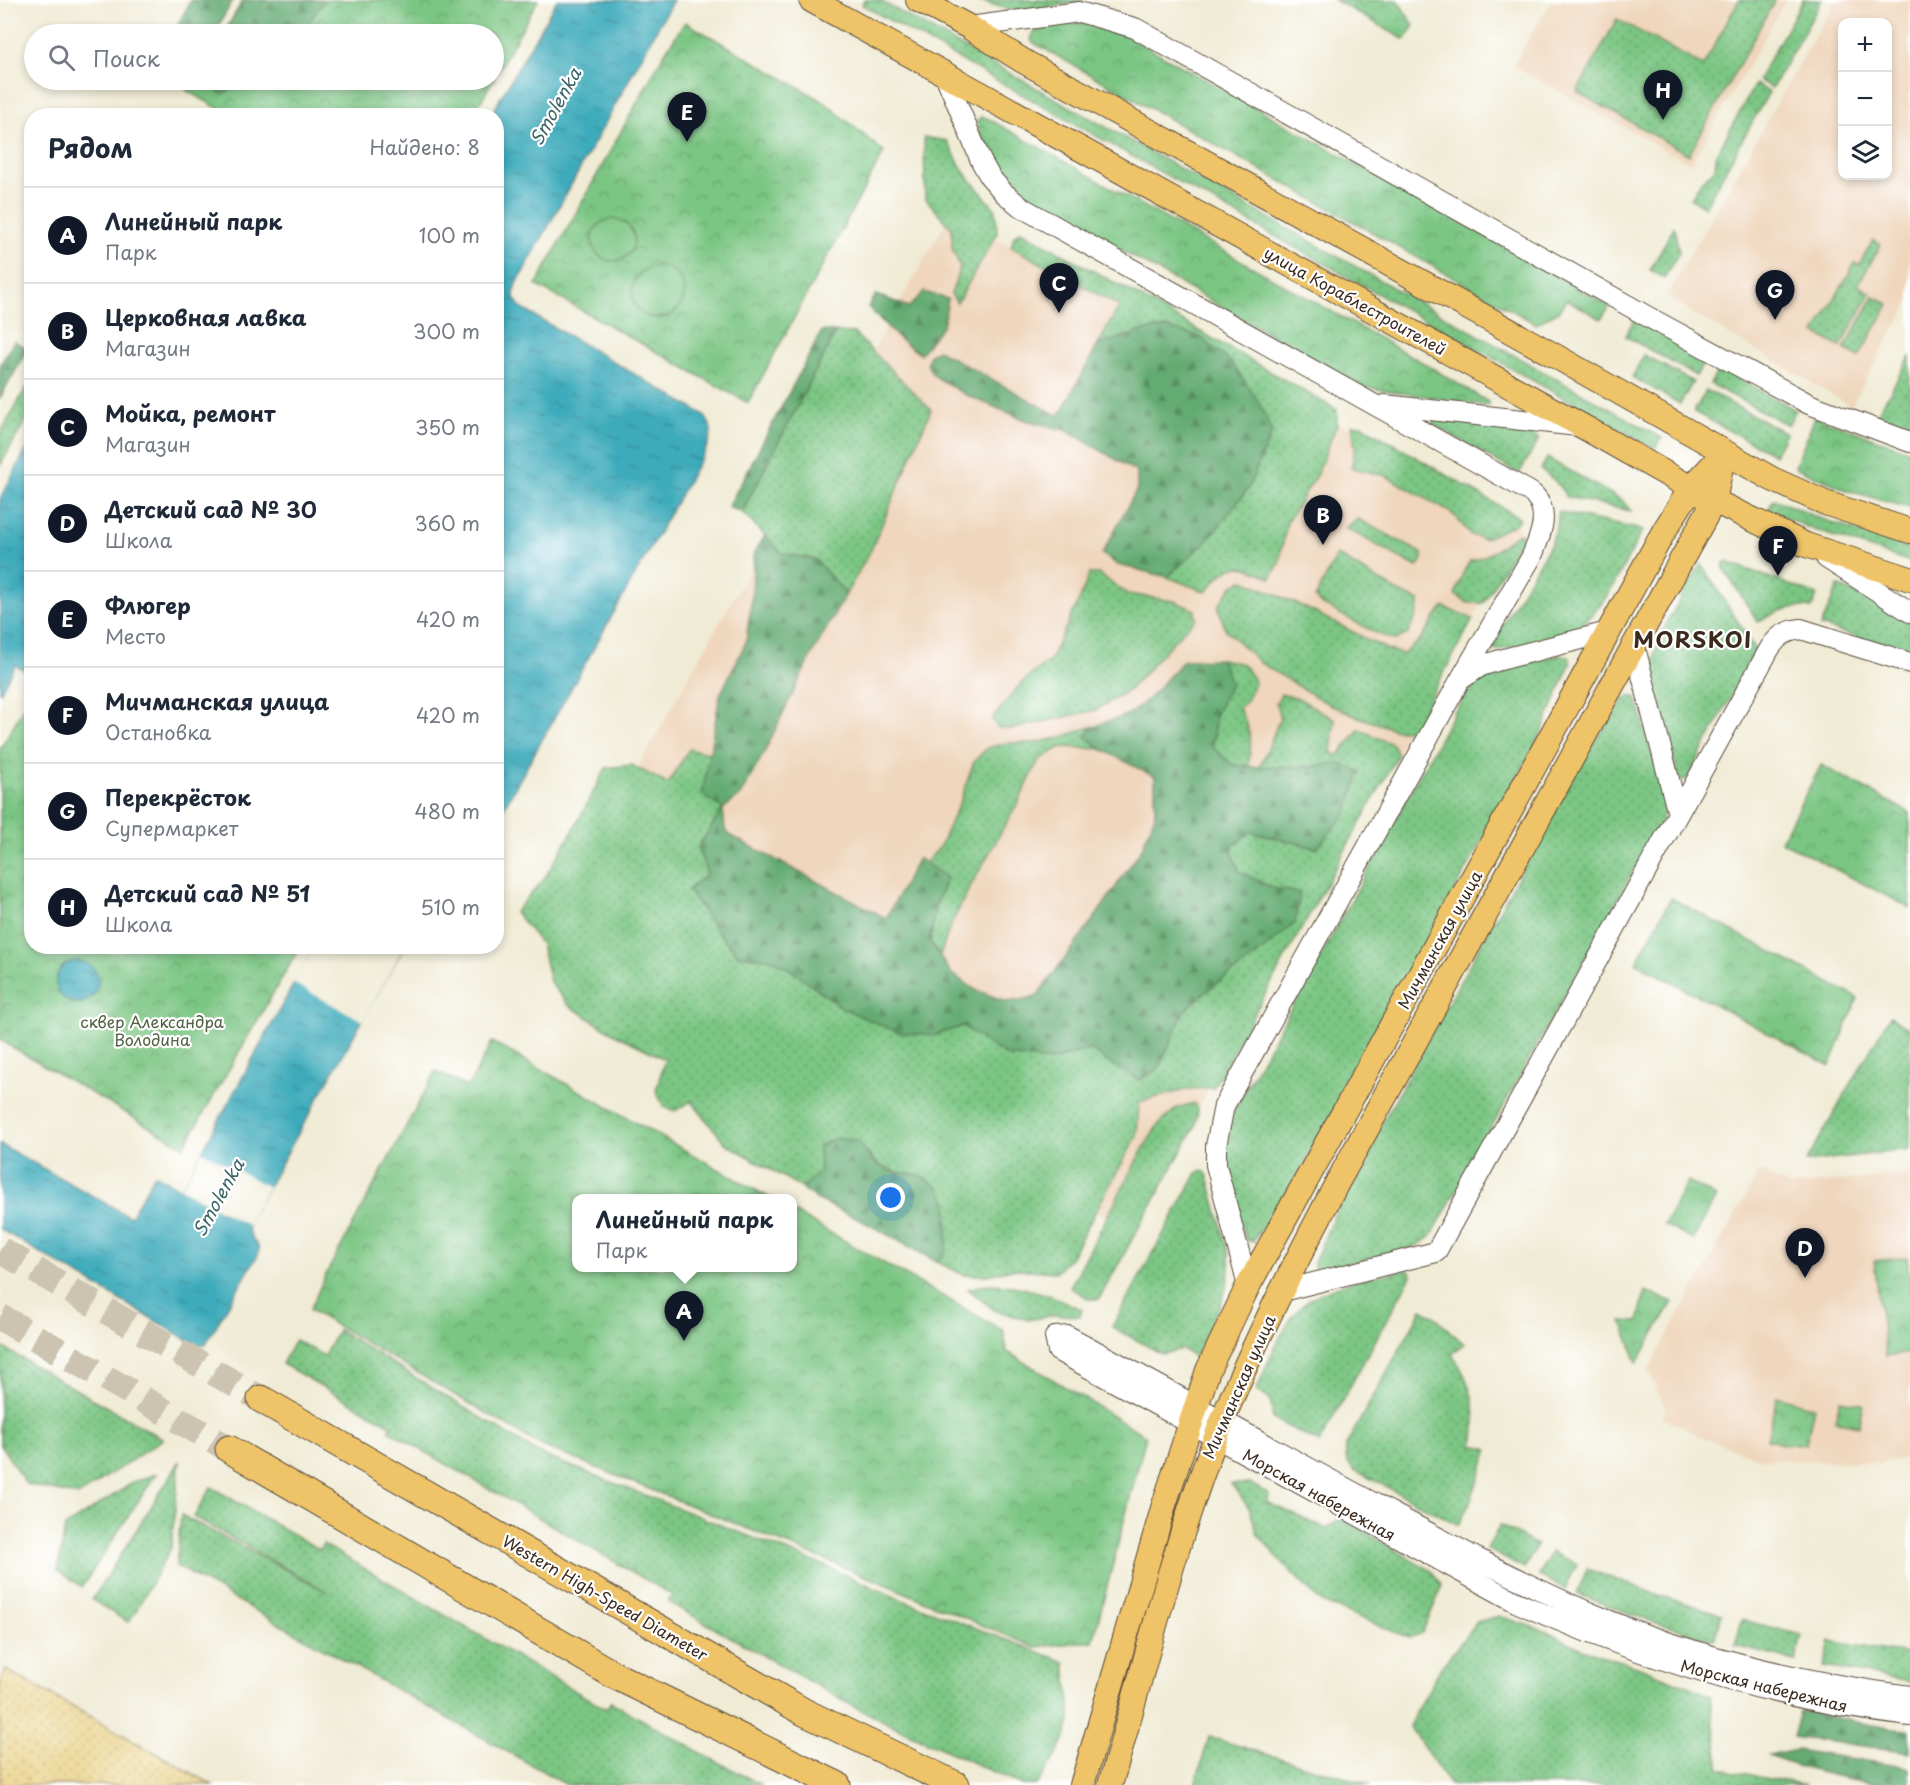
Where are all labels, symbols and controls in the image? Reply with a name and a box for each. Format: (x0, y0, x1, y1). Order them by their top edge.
map controls (1838, 18, 1892, 180)
button: + (1838, 18, 1892, 72)
search box (24, 24, 504, 90)
icon: search (45, 41, 78, 74)
text: Поиск (93, 41, 160, 74)
water label: Smolenka (522, 62, 587, 150)
pin: H (1644, 70, 1682, 120)
button: − (1838, 72, 1892, 126)
pin: E (668, 92, 706, 142)
button: layers (1838, 126, 1892, 180)
text: Рядом (48, 128, 133, 167)
text: Найдено: 8 (370, 132, 480, 162)
text: Линейный парк (105, 204, 282, 237)
text: A (60, 220, 75, 250)
text: 100 m (419, 220, 480, 250)
text: Парк (105, 237, 157, 267)
street label: улица Кораблестроителей (1260, 240, 1451, 360)
pin: C (1040, 264, 1078, 313)
pin: G (1756, 270, 1794, 320)
text: Церковная лавка (105, 300, 307, 333)
text: B (61, 316, 74, 346)
text: 300 m (413, 316, 480, 346)
text: Магазин (105, 333, 191, 363)
text: Мойка, ремонт (105, 396, 275, 429)
text: C (60, 412, 75, 442)
text: 350 m (415, 412, 480, 442)
text: Магазин (105, 429, 191, 459)
text: Детский сад № 30 (105, 492, 317, 525)
pin: B (1304, 496, 1342, 545)
text: D (60, 508, 75, 538)
text: 360 m (414, 508, 480, 538)
text: Школа (105, 525, 172, 555)
pin: F (1758, 526, 1798, 576)
text: Флюгер (105, 588, 191, 621)
text: E (61, 604, 74, 634)
text: 420 m (416, 604, 480, 634)
text: Место (105, 621, 166, 651)
district label: MORSKOI (1633, 622, 1753, 655)
text: Мичманская улица (105, 684, 329, 717)
text: F (62, 700, 73, 730)
text: 420 m (416, 700, 480, 730)
text: Остановка (105, 717, 211, 747)
text: Перекрёсток (105, 780, 251, 813)
text: G (59, 796, 76, 826)
text: 480 m (415, 796, 480, 826)
text: Супермаркет (105, 813, 238, 843)
street label: Мичманская улица (1391, 866, 1487, 1013)
text: Детский сад № 51 (105, 876, 310, 909)
text: H (60, 892, 75, 922)
text: 510 m (420, 892, 480, 922)
text: Школа (105, 909, 172, 939)
park label: сквер Александра Володина (80, 1009, 224, 1051)
water label: Smolenka (185, 1153, 250, 1241)
your location (876, 1183, 905, 1212)
popup (572, 1194, 797, 1272)
text: Линейный парк (596, 1202, 773, 1235)
pin: D (1786, 1228, 1824, 1278)
text: Парк (596, 1235, 647, 1265)
pin: A (664, 1292, 704, 1341)
street label: Мичманская улица (1196, 1311, 1281, 1462)
street label: Морская набережная (1239, 1442, 1400, 1546)
street label: Western High-Speed Diameter (498, 1528, 713, 1666)
street label: Морская набережная (1678, 1653, 1850, 1717)

